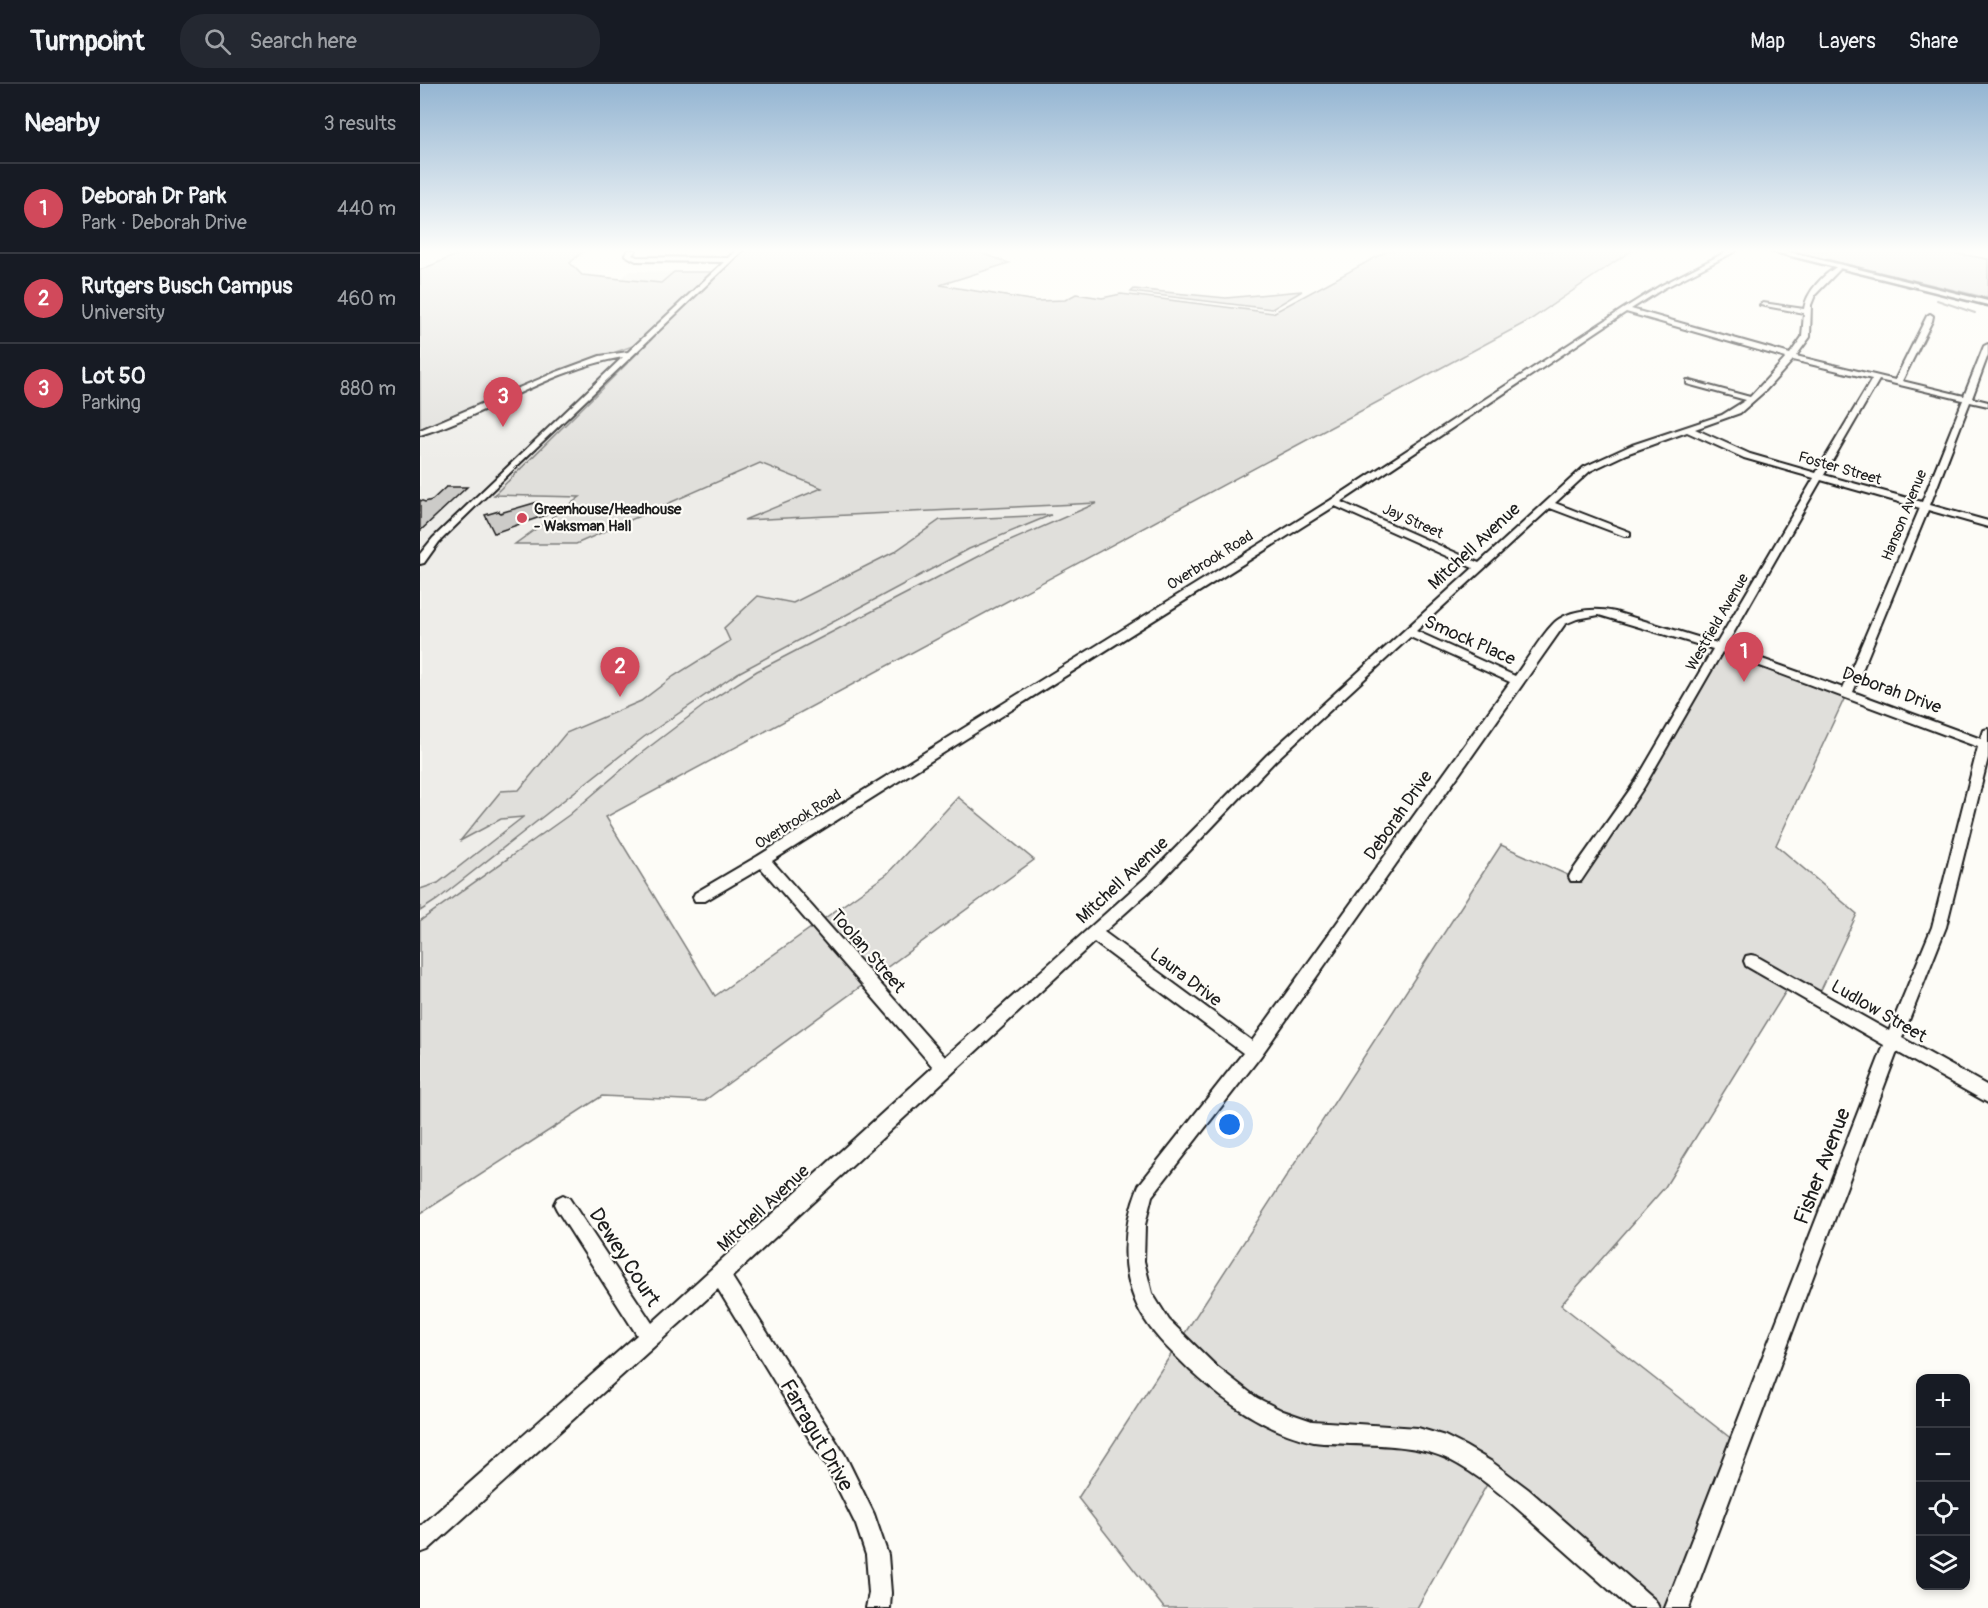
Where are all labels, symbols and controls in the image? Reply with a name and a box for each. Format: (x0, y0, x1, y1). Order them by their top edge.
search box (180, 14, 600, 68)
text: Turnpoint (30, 24, 144, 59)
icon: search (201, 25, 234, 58)
text: Search here (249, 27, 357, 55)
text: Map (1750, 28, 1785, 55)
text: Layers (1818, 28, 1876, 55)
text: Share (1909, 28, 1958, 55)
text: Nearby (24, 107, 100, 139)
text: 3 results (324, 111, 396, 136)
text: Deborah Dr Park (81, 182, 226, 210)
text: 1 (40, 196, 47, 221)
text: 440 m (337, 196, 396, 221)
text: Park · Deborah Drive (81, 210, 247, 235)
text: Rutgers Busch Campus (81, 272, 292, 300)
text: 2 (38, 286, 49, 311)
text: 460 m (337, 286, 396, 311)
text: University (81, 300, 165, 325)
text: Lot 50 (81, 362, 146, 390)
text: 3 (38, 376, 49, 401)
text: 880 m (340, 376, 396, 401)
pin: 3 (484, 378, 523, 427)
text: Parking (81, 390, 141, 415)
street label: Foster Street (1796, 448, 1885, 490)
street label: Hanson Avenue (1878, 466, 1932, 564)
street label: Mitchell Avenue (1423, 498, 1525, 595)
place label: Greenhouse/Headhouse - Waksman Hall (534, 500, 682, 536)
street label: Jay Street (1379, 500, 1447, 544)
marker: Greenhouse/Headhouse - Waksman Hall (515, 511, 529, 525)
street label: Overbrook Road (1164, 526, 1257, 594)
street label: Westfield Avenue (1682, 570, 1753, 674)
street label: Smock Place (1421, 610, 1519, 671)
pin: 1 (1724, 632, 1764, 682)
pin: 2 (600, 648, 640, 697)
street label: Deborah Drive (1839, 662, 1945, 719)
street label: Deborah Drive (1359, 766, 1438, 865)
street label: Overbrook Road (752, 785, 845, 853)
street label: Mitchell Avenue (1071, 832, 1173, 929)
street label: Toolan Street (825, 905, 911, 999)
street label: Laura Drive (1145, 943, 1226, 1012)
street label: Ludlow Street (1827, 975, 1931, 1048)
street label: Fisher Avenue (1788, 1104, 1857, 1228)
your location (1215, 1110, 1244, 1139)
street label: Mitchell Avenue (712, 1160, 814, 1257)
street label: Dewey Court (583, 1203, 667, 1312)
street label: Farragut Drive (774, 1374, 860, 1497)
map controls (1916, 1374, 1970, 1590)
button: + (1916, 1374, 1970, 1428)
button: − (1916, 1428, 1970, 1482)
button: locate (1916, 1482, 1970, 1536)
button: layers (1916, 1536, 1970, 1590)

